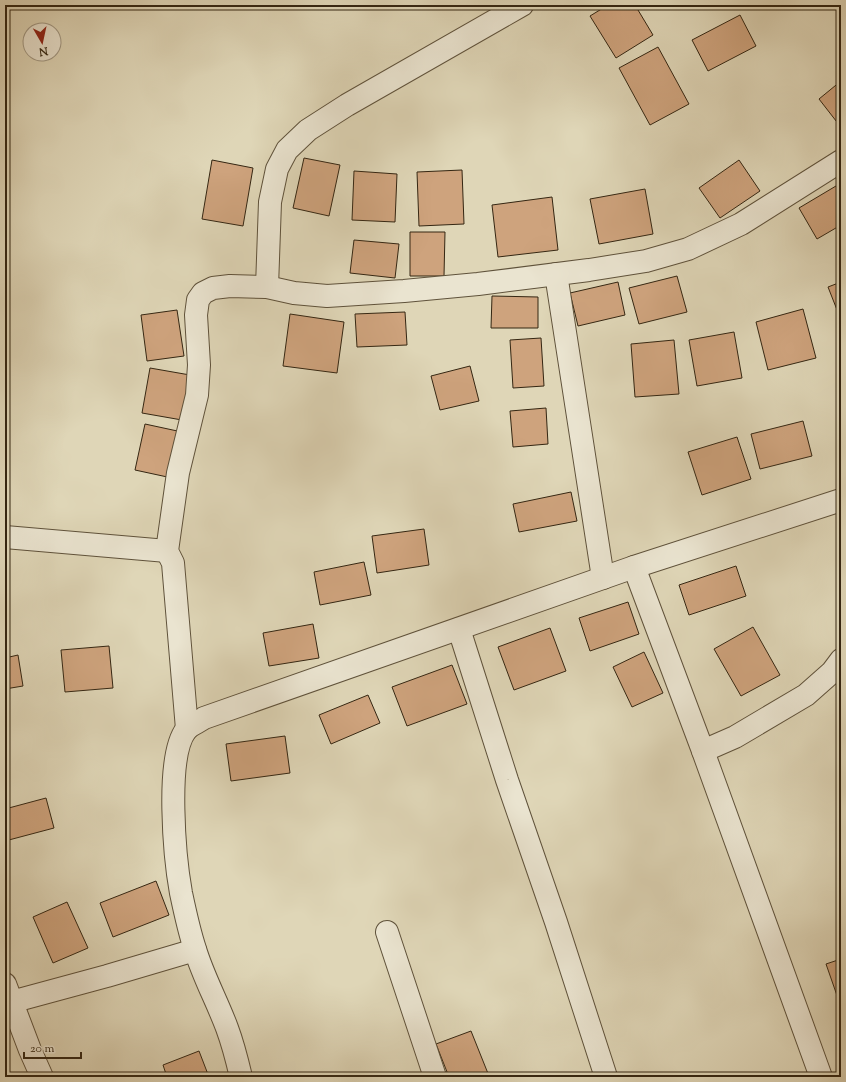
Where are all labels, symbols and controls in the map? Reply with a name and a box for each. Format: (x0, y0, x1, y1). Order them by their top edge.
north arrow (22, 22, 62, 62)
text: N (38, 42, 50, 60)
scale bar (24, 1034, 81, 1060)
text: 20 m (30, 1040, 55, 1058)

